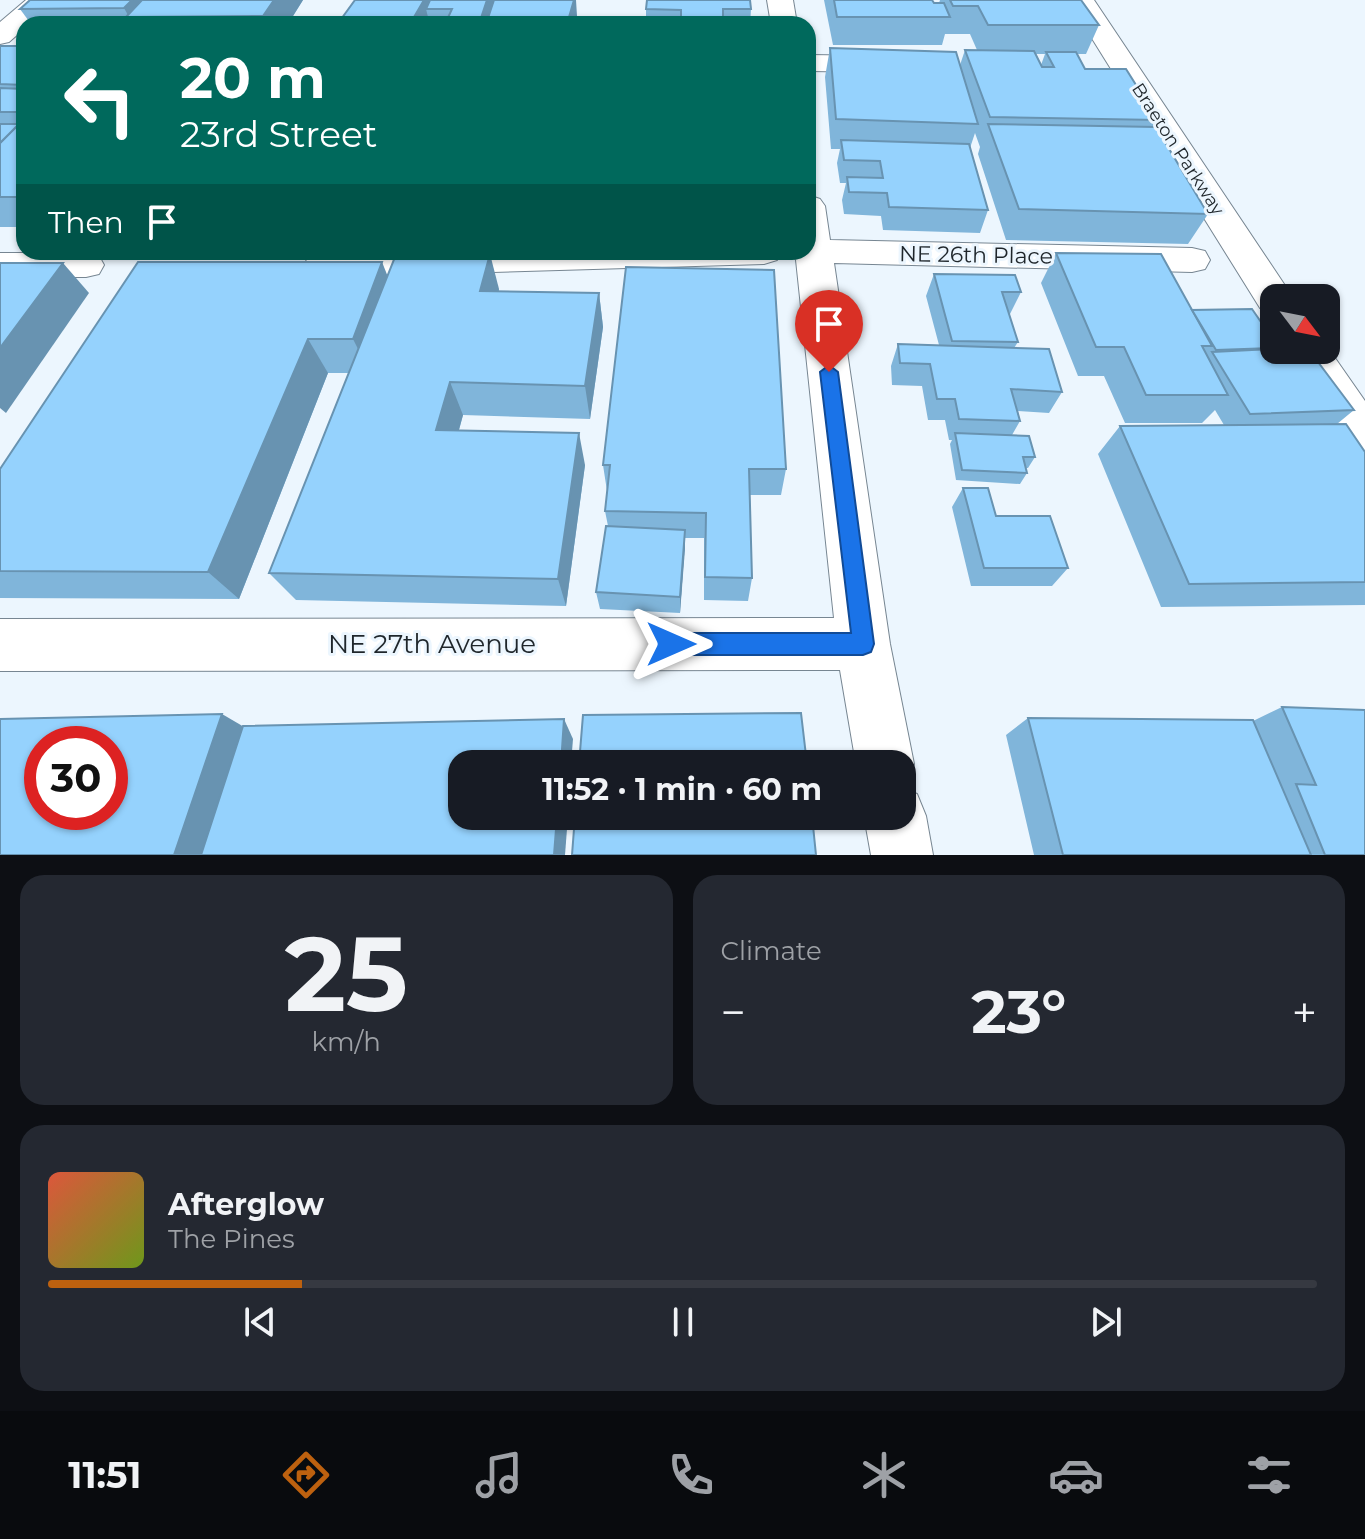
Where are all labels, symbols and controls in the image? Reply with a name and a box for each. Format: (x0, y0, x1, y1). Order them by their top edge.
text: 20 m (180, 44, 326, 112)
icon: left (48, 48, 152, 152)
street label: Braeton Parkway (1127, 79, 1229, 219)
text: 23rd Street (180, 112, 377, 156)
icon: arrive (140, 200, 184, 244)
text: Then (48, 204, 124, 241)
street label: NE 26th Place (899, 240, 1053, 270)
north arrow (1260, 284, 1340, 364)
map controls (1260, 284, 1340, 364)
pin (795, 290, 863, 372)
icon: arrive (807, 302, 851, 346)
position arrow (629, 602, 713, 686)
street label: NE 27th Avenue (328, 628, 536, 660)
speed limit sign: 30 (24, 726, 128, 830)
text: 11:52 · 1 min · 60 m (542, 771, 822, 808)
text: 25 (285, 910, 408, 1037)
text: Climate (721, 935, 822, 967)
text: 23° (971, 975, 1066, 1048)
text: − (721, 985, 746, 1039)
text: + (1292, 985, 1317, 1039)
text: km/h (312, 1026, 381, 1058)
text: Afterglow (168, 1186, 324, 1223)
text: The Pines (168, 1223, 295, 1255)
icon: previous (238, 1300, 282, 1344)
icon: pause (661, 1300, 705, 1344)
icon: next (1084, 1300, 1128, 1344)
icon: directions (278, 1447, 334, 1503)
icon: music (471, 1447, 527, 1503)
icon: phone (663, 1447, 719, 1503)
icon: climate (856, 1447, 912, 1503)
icon: car (1048, 1447, 1104, 1503)
icon: filters (1241, 1447, 1297, 1503)
text: 11:51 (68, 1453, 141, 1497)

